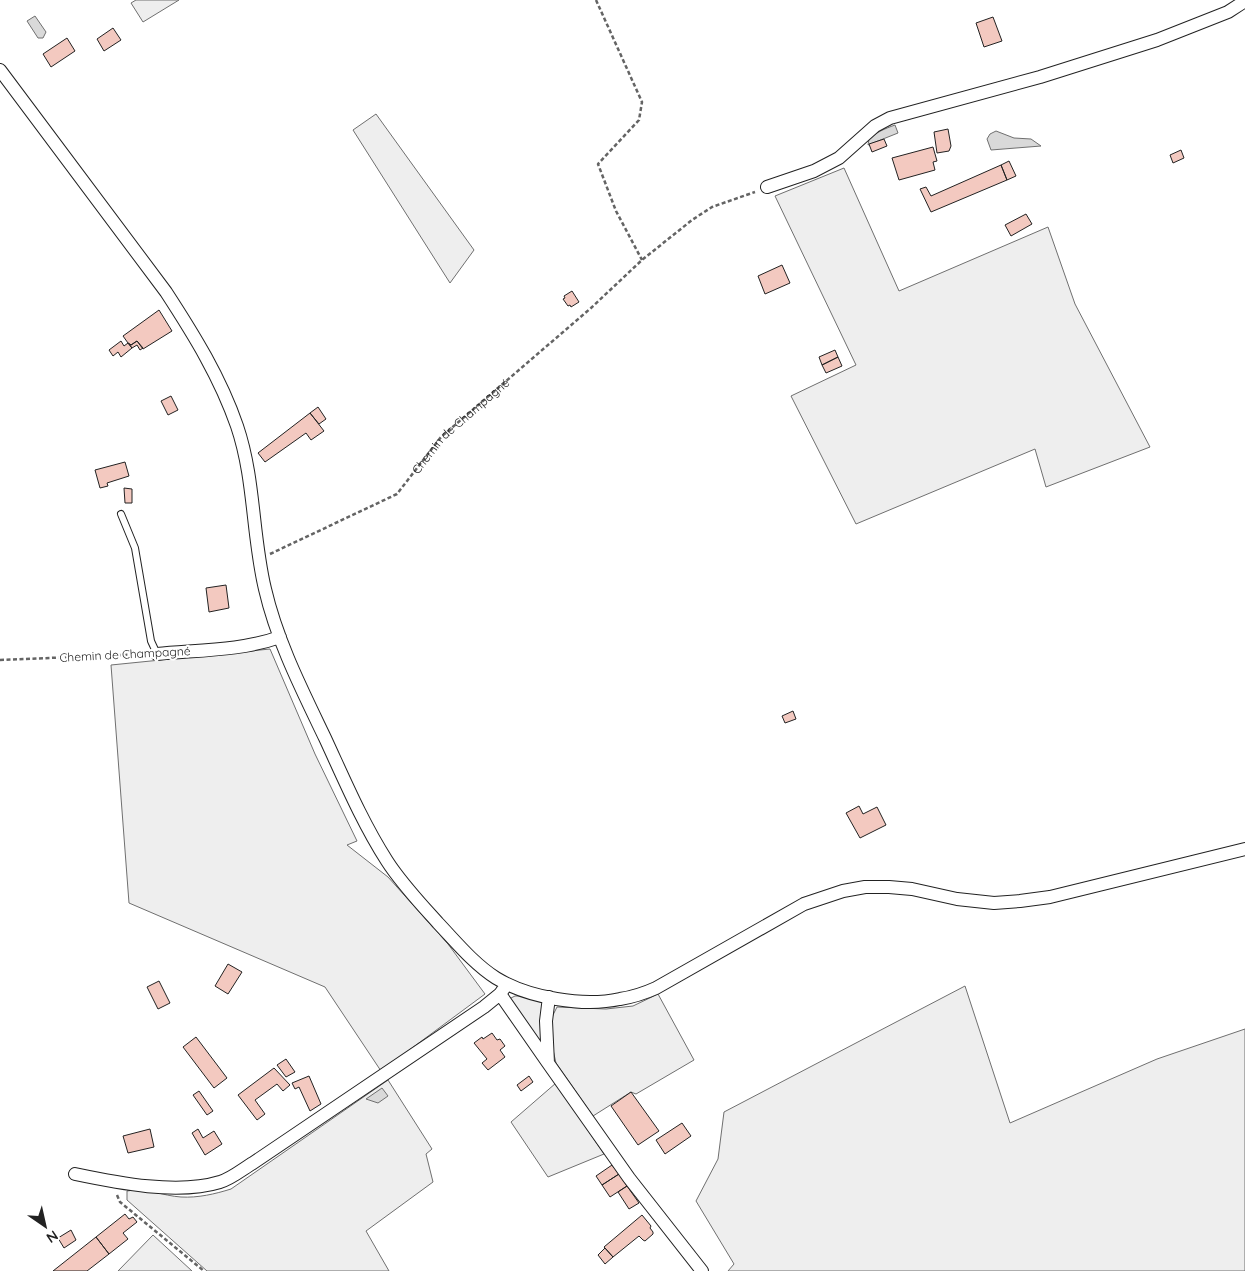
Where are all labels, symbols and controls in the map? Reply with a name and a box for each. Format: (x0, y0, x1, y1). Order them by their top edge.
street label: Chemin de Champagné (408, 374, 512, 476)
street label: Chemin de Champagné (59, 643, 191, 665)
north arrow (20, 1201, 70, 1251)
text: N (43, 1226, 62, 1247)

